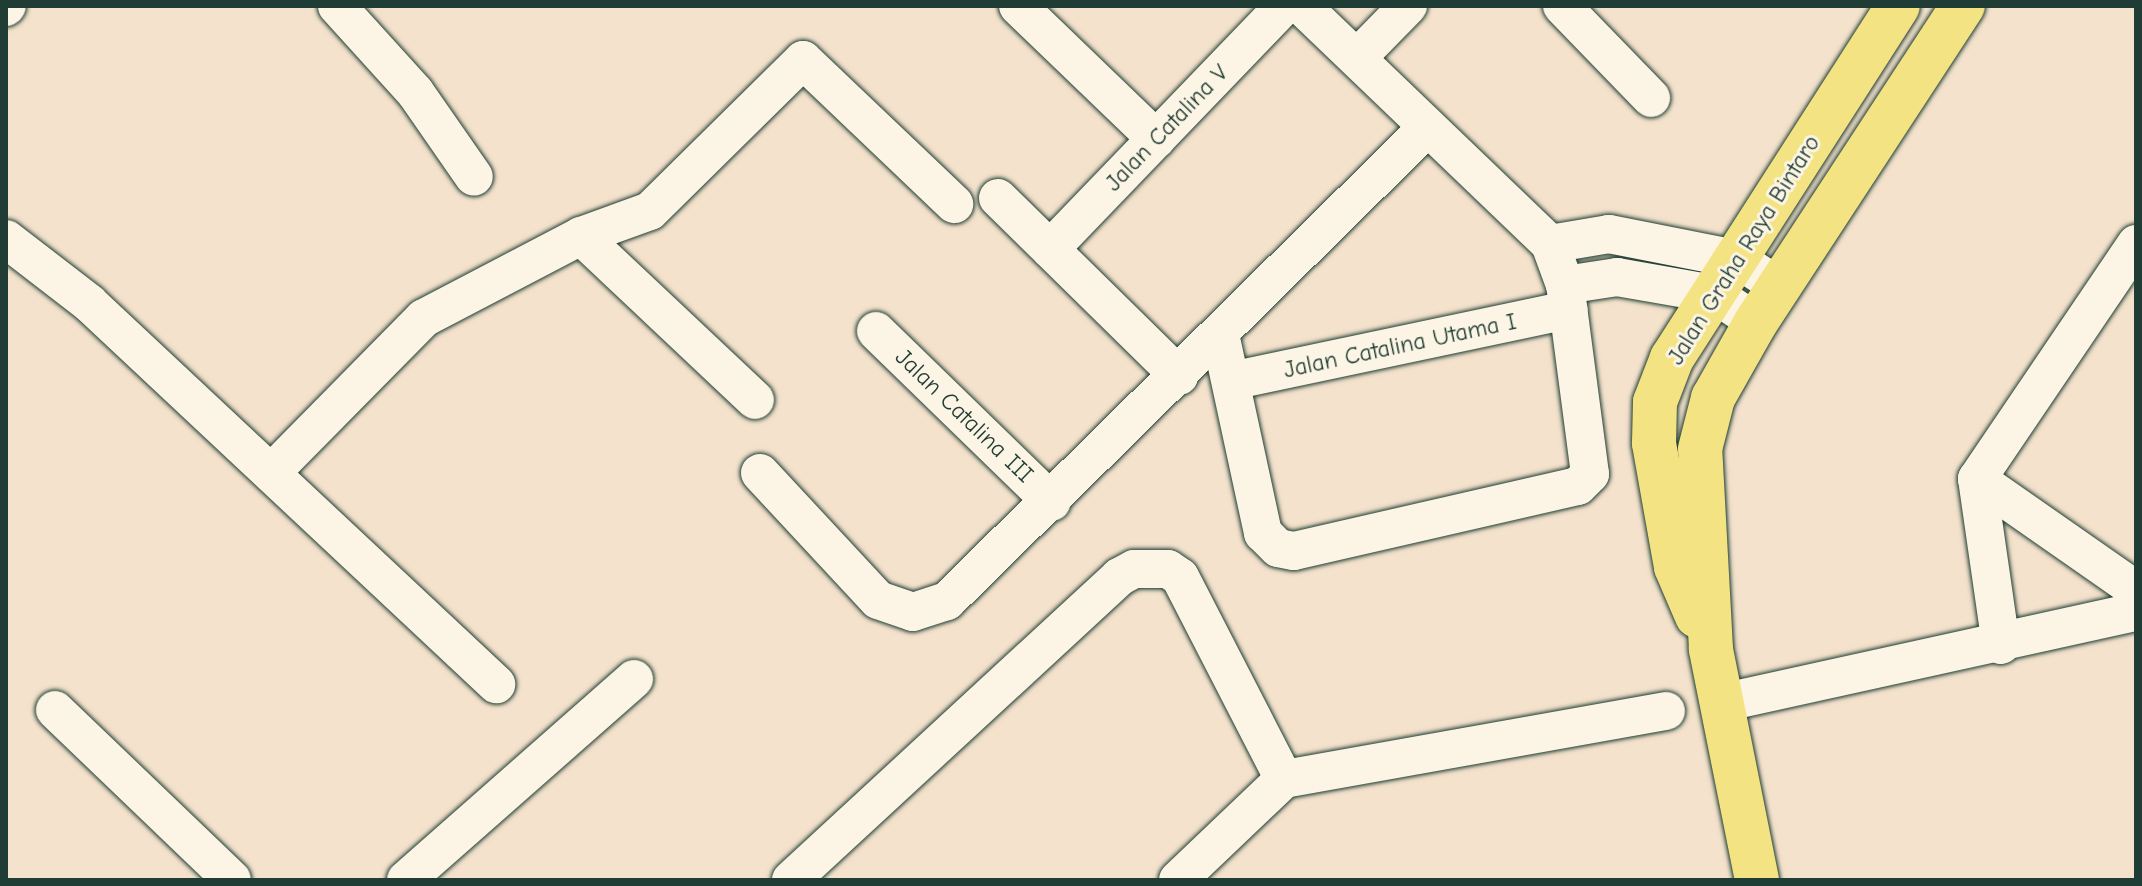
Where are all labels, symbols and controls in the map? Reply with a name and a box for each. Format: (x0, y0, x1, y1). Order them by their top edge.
street label: Jalan Catalina V (1099, 59, 1235, 197)
street label: Jalan Graha Raya Bintaro (1661, 130, 1827, 370)
street label: Jalan Catalina Utama I (1281, 307, 1519, 385)
street label: Jalan Catalina III (889, 343, 1039, 489)

